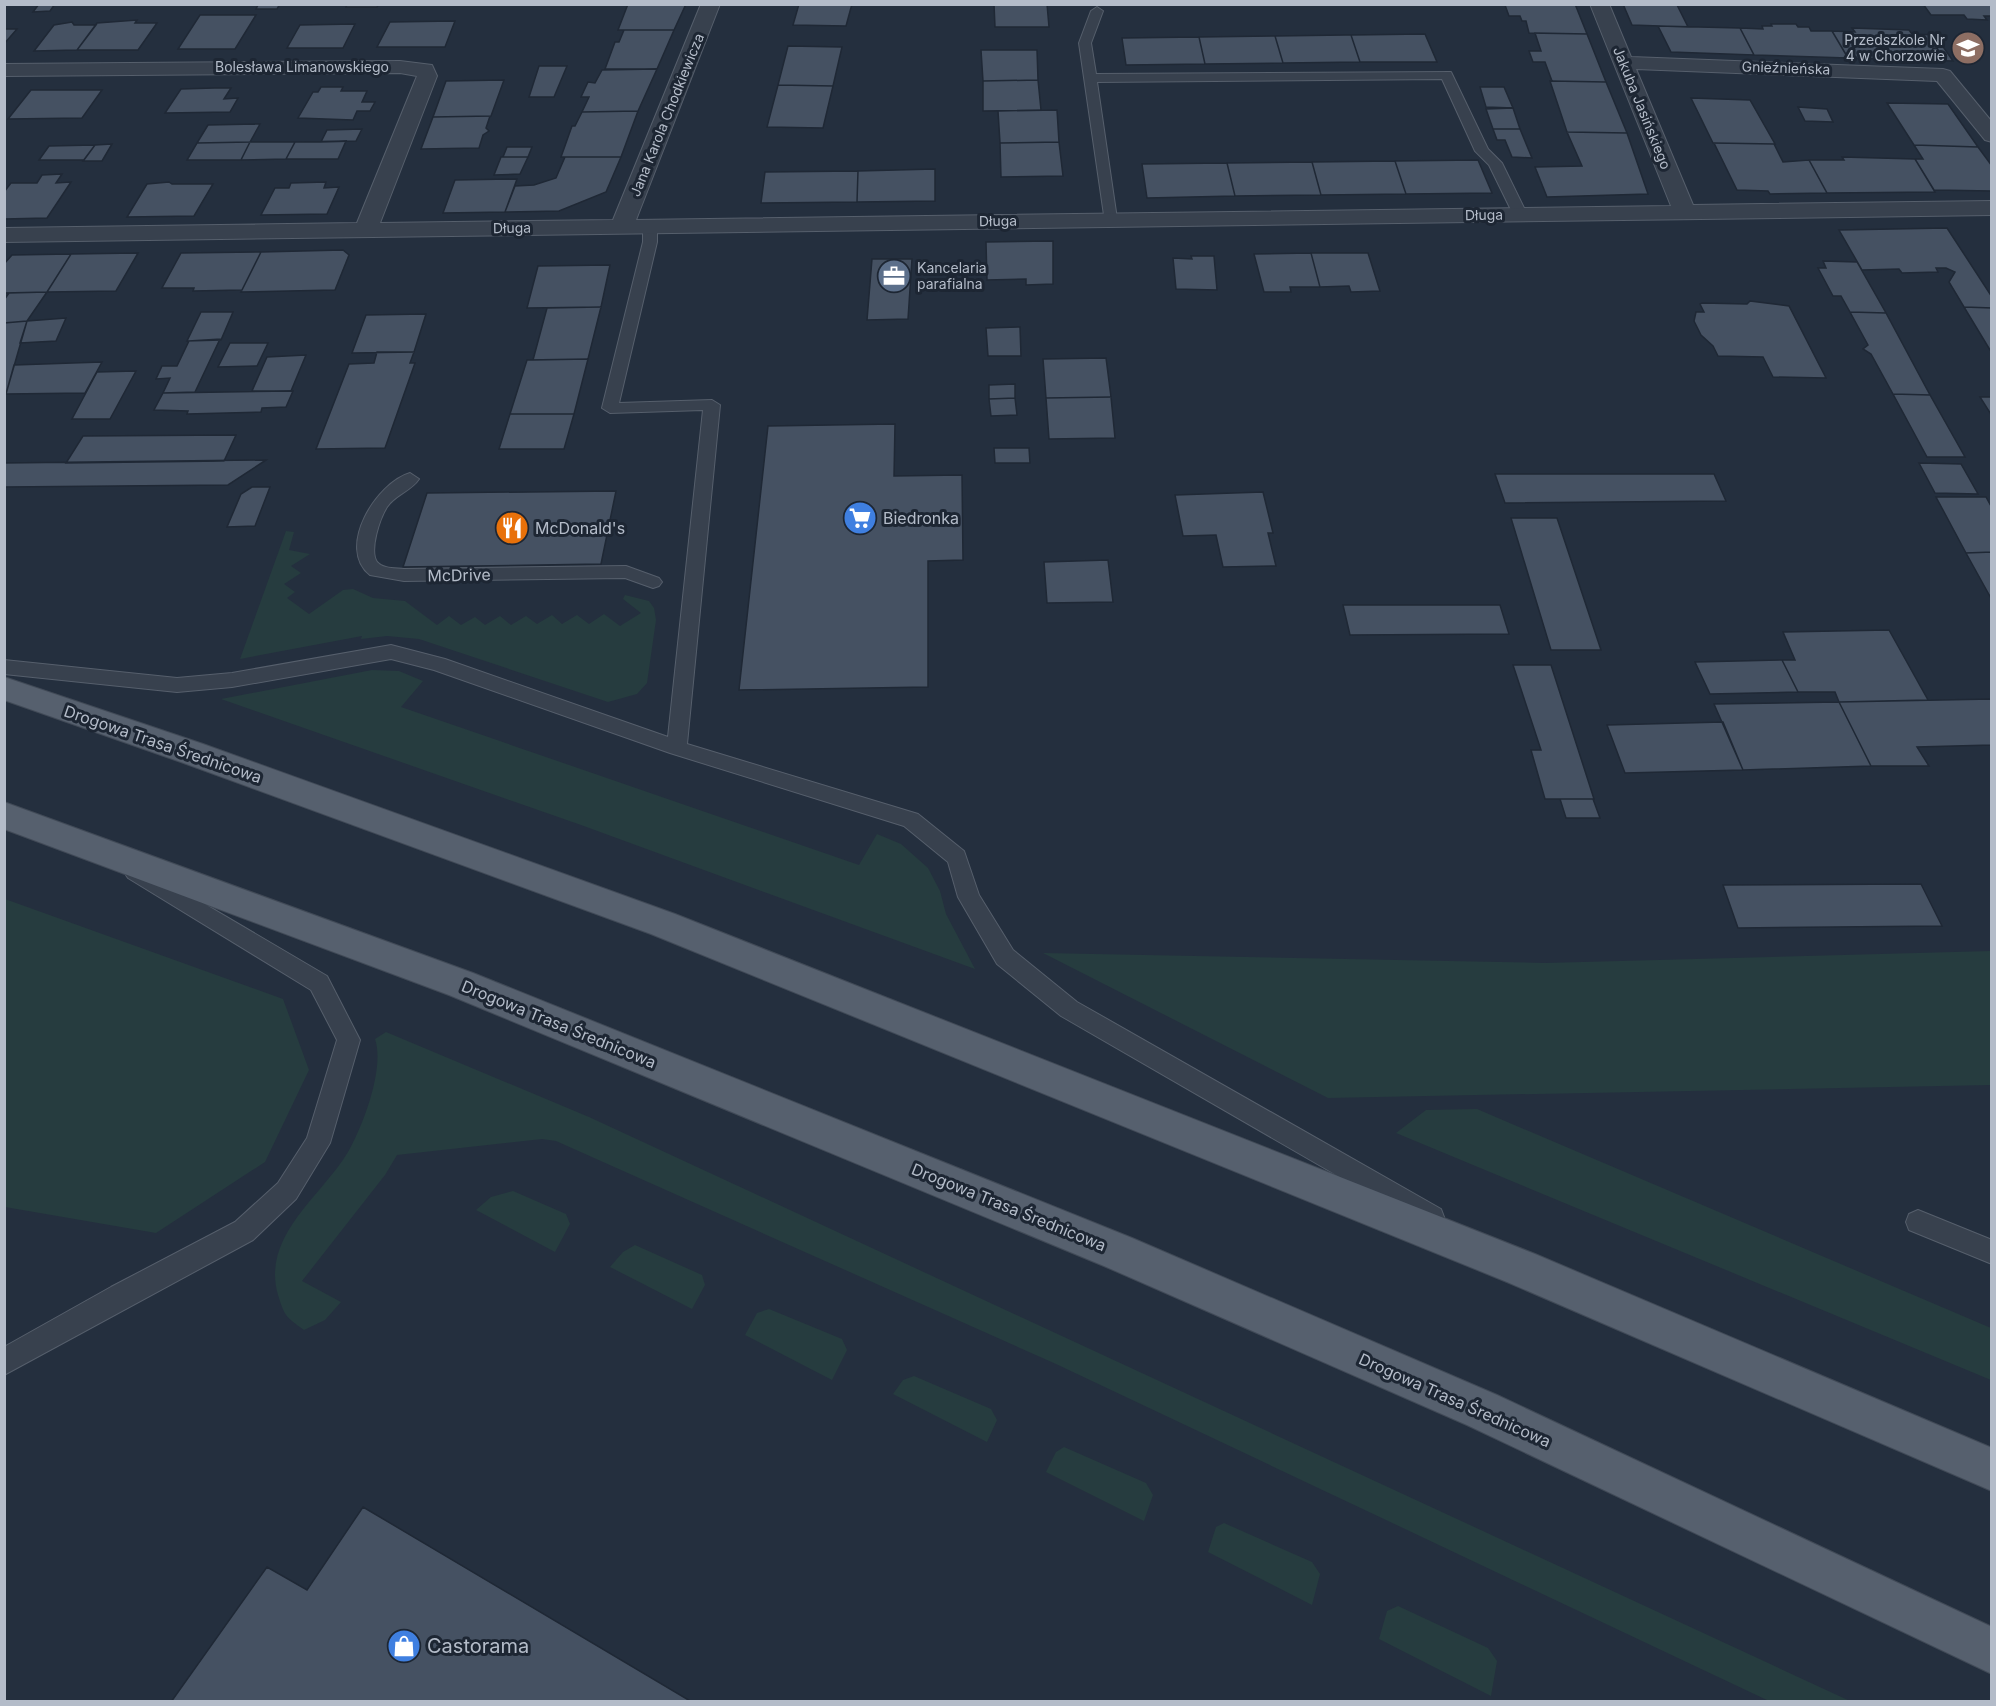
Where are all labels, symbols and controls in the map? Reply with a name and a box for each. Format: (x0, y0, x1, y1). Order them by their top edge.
school or university icon: Przedszkole Nr 4 w Chorzowie (1950, 30, 1986, 66)
street label: Jana Karola Chodkiewicza (626, 31, 707, 199)
place label: Przedszkole Nr 4 w Chorzowie (1844, 31, 1945, 64)
street label: Jakuba Jasińskiego (1610, 44, 1675, 172)
street label: Gnieźnieńska (1741, 57, 1831, 78)
street label: Bolesława Limanowskiego (215, 58, 389, 75)
street label: Długa (1465, 206, 1503, 223)
street label: Długa (979, 212, 1017, 229)
street label: Długa (493, 219, 531, 236)
office icon: Kancelaria parafialna (876, 258, 912, 294)
place label: Kancelaria parafialna (917, 259, 987, 292)
supermarket icon: Biedronka (842, 500, 878, 536)
place label: Biedronka (883, 508, 959, 528)
restaurant icon: McDonald's (494, 510, 530, 546)
place label: McDonald's (535, 518, 625, 538)
street label: McDrive (427, 564, 491, 586)
street label: Drogowa Trasa Średnicowa (61, 701, 265, 787)
street label: Drogowa Trasa Średnicowa (459, 976, 659, 1072)
street label: Drogowa Trasa Średnicowa (909, 1159, 1109, 1255)
street label: Drogowa Trasa Średnicowa (1356, 1349, 1554, 1451)
shop icon: Castorama (386, 1628, 422, 1664)
place label: Castorama (427, 1634, 529, 1658)

